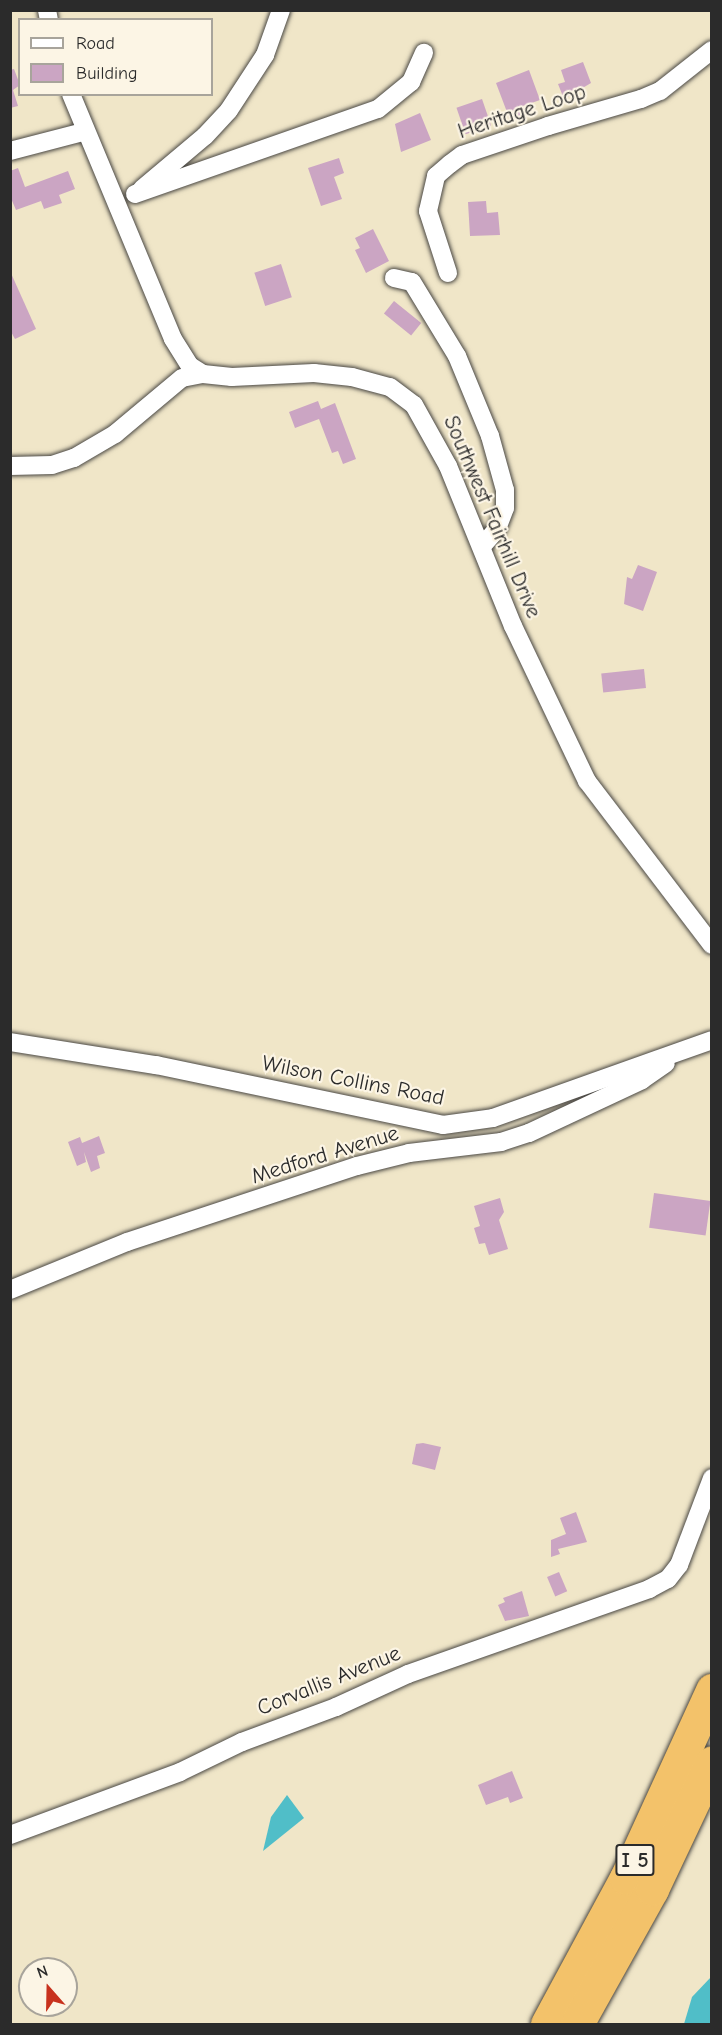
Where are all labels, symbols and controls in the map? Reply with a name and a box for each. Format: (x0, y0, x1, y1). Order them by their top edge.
legend (18, 18, 213, 96)
text: Road (76, 33, 115, 54)
text: Building (76, 63, 138, 84)
street label: Heritage Loop (455, 79, 589, 145)
street label: Southwest Fairhill Drive (437, 412, 547, 622)
street label: Wilson Collins Road (260, 1050, 446, 1112)
street label: Medford Avenue (248, 1120, 402, 1190)
street label: Corvallis Avenue (254, 1640, 404, 1722)
road number: I 5 (614, 1842, 656, 1878)
north arrow (18, 1957, 78, 2017)
text: N (35, 1962, 51, 1982)

